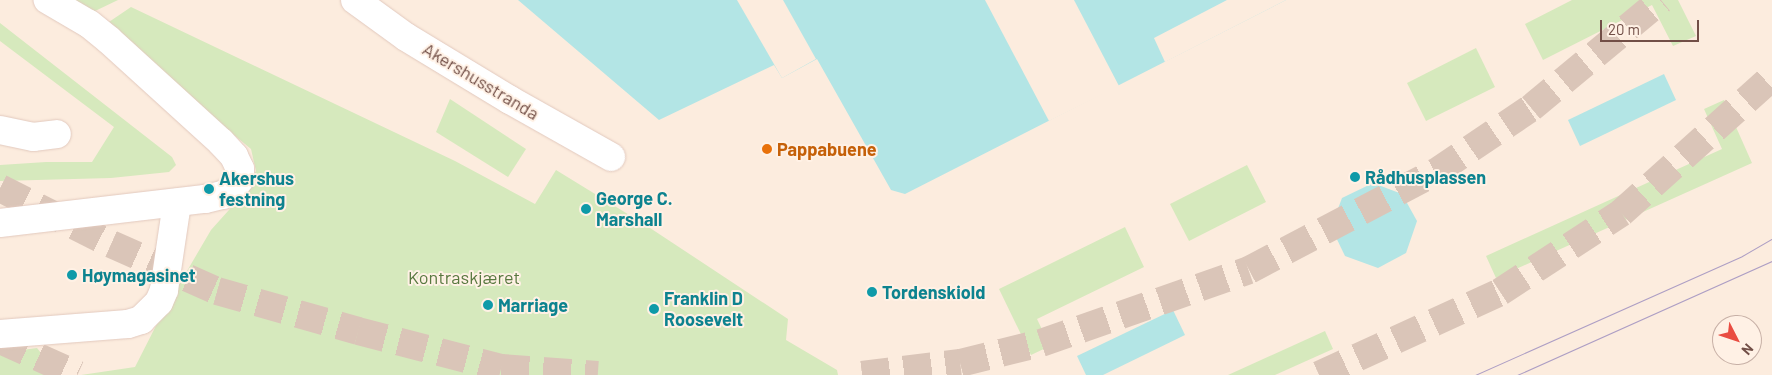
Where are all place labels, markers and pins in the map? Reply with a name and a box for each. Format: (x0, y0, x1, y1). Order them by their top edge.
place label: Pappabuene (777, 138, 877, 160)
marker: Pappabuene (761, 143, 773, 155)
place label: Rådhusplassen (1365, 166, 1486, 188)
place label: Akershus festning (219, 168, 294, 210)
marker: Rådhusplassen (1349, 171, 1361, 183)
marker: Akershus festning (203, 183, 215, 195)
place label: George C. Marshall (596, 188, 673, 230)
marker: George C. Marshall (580, 203, 592, 215)
place label: Høymagasinet (82, 264, 196, 286)
marker: Høymagasinet (66, 269, 78, 281)
place label: Tordenskiold (882, 281, 985, 303)
marker: Tordenskiold (866, 286, 878, 298)
place label: Franklin D Roosevelt (664, 288, 743, 330)
place label: Marriage (498, 294, 568, 316)
marker: Marriage (482, 299, 494, 311)
marker: Franklin D Roosevelt (648, 303, 660, 315)

